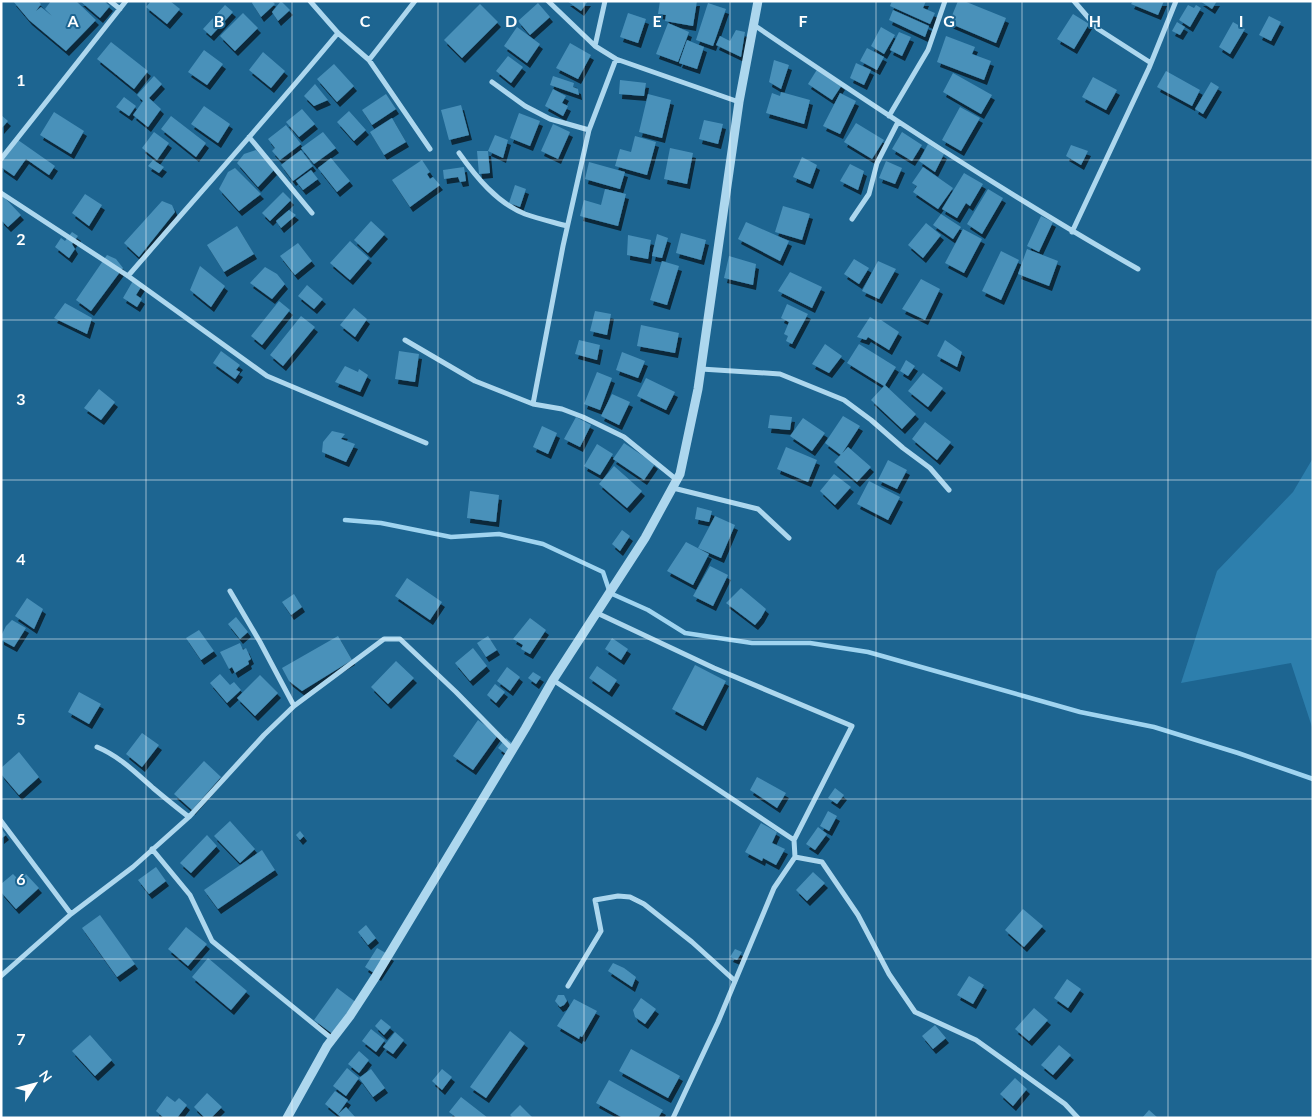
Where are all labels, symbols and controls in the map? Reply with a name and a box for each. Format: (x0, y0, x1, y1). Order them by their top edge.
text: A (66, 11, 79, 30)
text: B (214, 11, 224, 30)
text: C (360, 11, 371, 30)
text: D (505, 11, 517, 30)
text: E (652, 11, 662, 30)
text: F (798, 11, 808, 30)
text: G (943, 11, 955, 30)
text: H (1089, 11, 1101, 30)
text: I (1239, 11, 1243, 30)
text: 1 (16, 70, 26, 89)
text: 2 (16, 229, 26, 248)
text: 3 (16, 389, 26, 408)
text: 4 (16, 549, 26, 568)
text: 5 (16, 709, 26, 728)
text: 6 (16, 869, 26, 888)
text: 7 (16, 1029, 26, 1048)
north arrow (10, 1059, 60, 1109)
text: N (36, 1067, 56, 1085)

